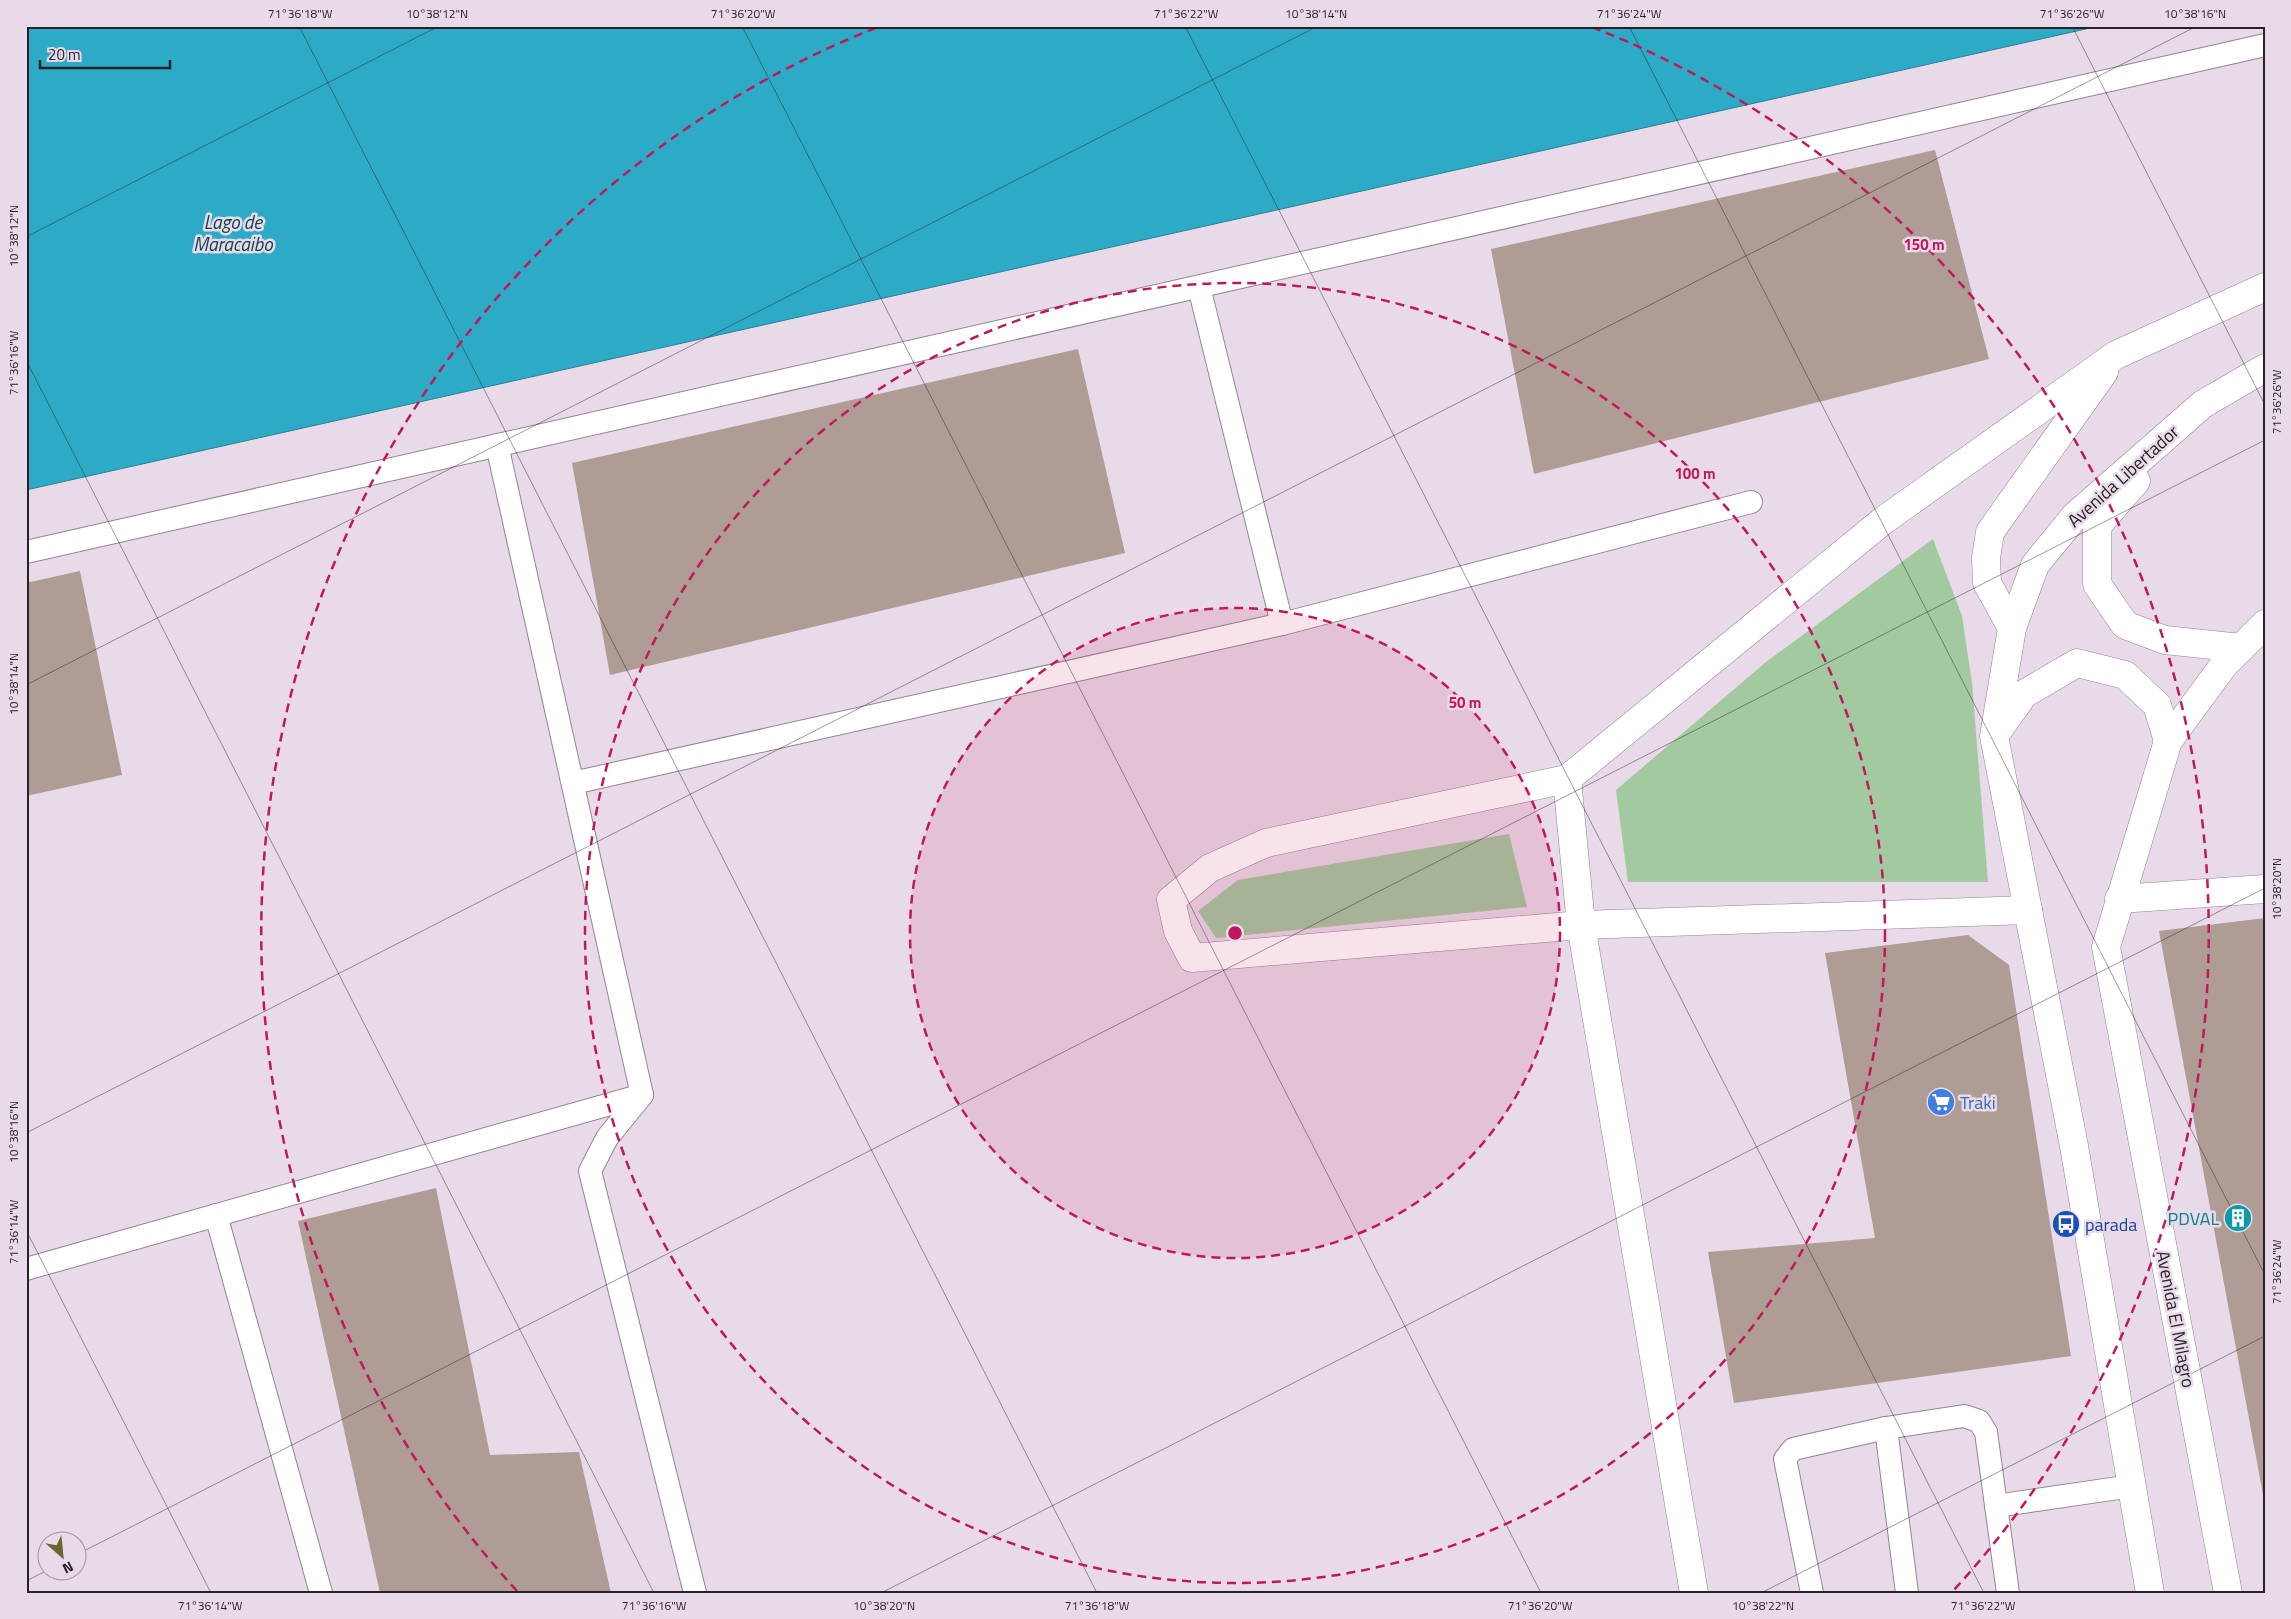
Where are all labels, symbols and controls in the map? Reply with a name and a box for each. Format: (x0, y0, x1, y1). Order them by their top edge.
text: 71°36'18"W (268, 4, 333, 23)
text: 10°38'12"N (406, 4, 468, 23)
text: 71°36'20"W (711, 4, 776, 23)
text: 71°36'22"W (1154, 4, 1219, 23)
text: 10°38'14"N (1285, 4, 1347, 23)
text: 71°36'24"W (1597, 4, 1662, 23)
text: 71°36'26"W (2040, 4, 2105, 23)
text: 10°38'16"N (2164, 4, 2226, 23)
scale bar (40, 38, 170, 70)
text: 20 m (48, 43, 81, 66)
text: 10°38'12"N (4, 205, 23, 267)
water label: Lago de Maracaibo (193, 207, 273, 258)
text: 150 m (1903, 233, 1945, 256)
text: 71°36'16"W (4, 330, 23, 395)
text: 71°36'26"W (2267, 369, 2286, 434)
street label: Avenida Libertador (2061, 418, 2185, 534)
text: 100 m (1674, 462, 1716, 485)
text: 10°38'14"N (4, 653, 23, 715)
text: 50 m (1449, 691, 1481, 714)
text: 10°38'20"N (2267, 858, 2286, 920)
centre of rings (1226, 924, 1244, 942)
supermarket icon: Traki (1926, 1087, 1956, 1117)
place label: Traki (1960, 1089, 1996, 1116)
text: 10°38'16"N (4, 1101, 23, 1163)
text: 71°36'14"W (4, 1199, 23, 1264)
building icon: PDVAL (2223, 1203, 2253, 1233)
place label: PDVAL (2168, 1205, 2219, 1232)
bus stop icon: parada (2051, 1209, 2081, 1239)
place label: parada (2085, 1211, 2137, 1238)
text: 71°36'24"W (2267, 1239, 2286, 1304)
street label: Avenida El Milagro (2149, 1248, 2203, 1390)
north arrow (38, 1532, 88, 1582)
text: N (59, 1556, 77, 1580)
text: 71°36'14"W (178, 1596, 243, 1615)
text: 71°36'16"W (622, 1596, 687, 1615)
text: 10°38'20"N (853, 1596, 915, 1615)
text: 71°36'18"W (1065, 1596, 1130, 1615)
text: 71°36'20"W (1508, 1596, 1573, 1615)
text: 10°38'22"N (1732, 1596, 1794, 1615)
text: 71°36'22"W (1951, 1596, 2016, 1615)

